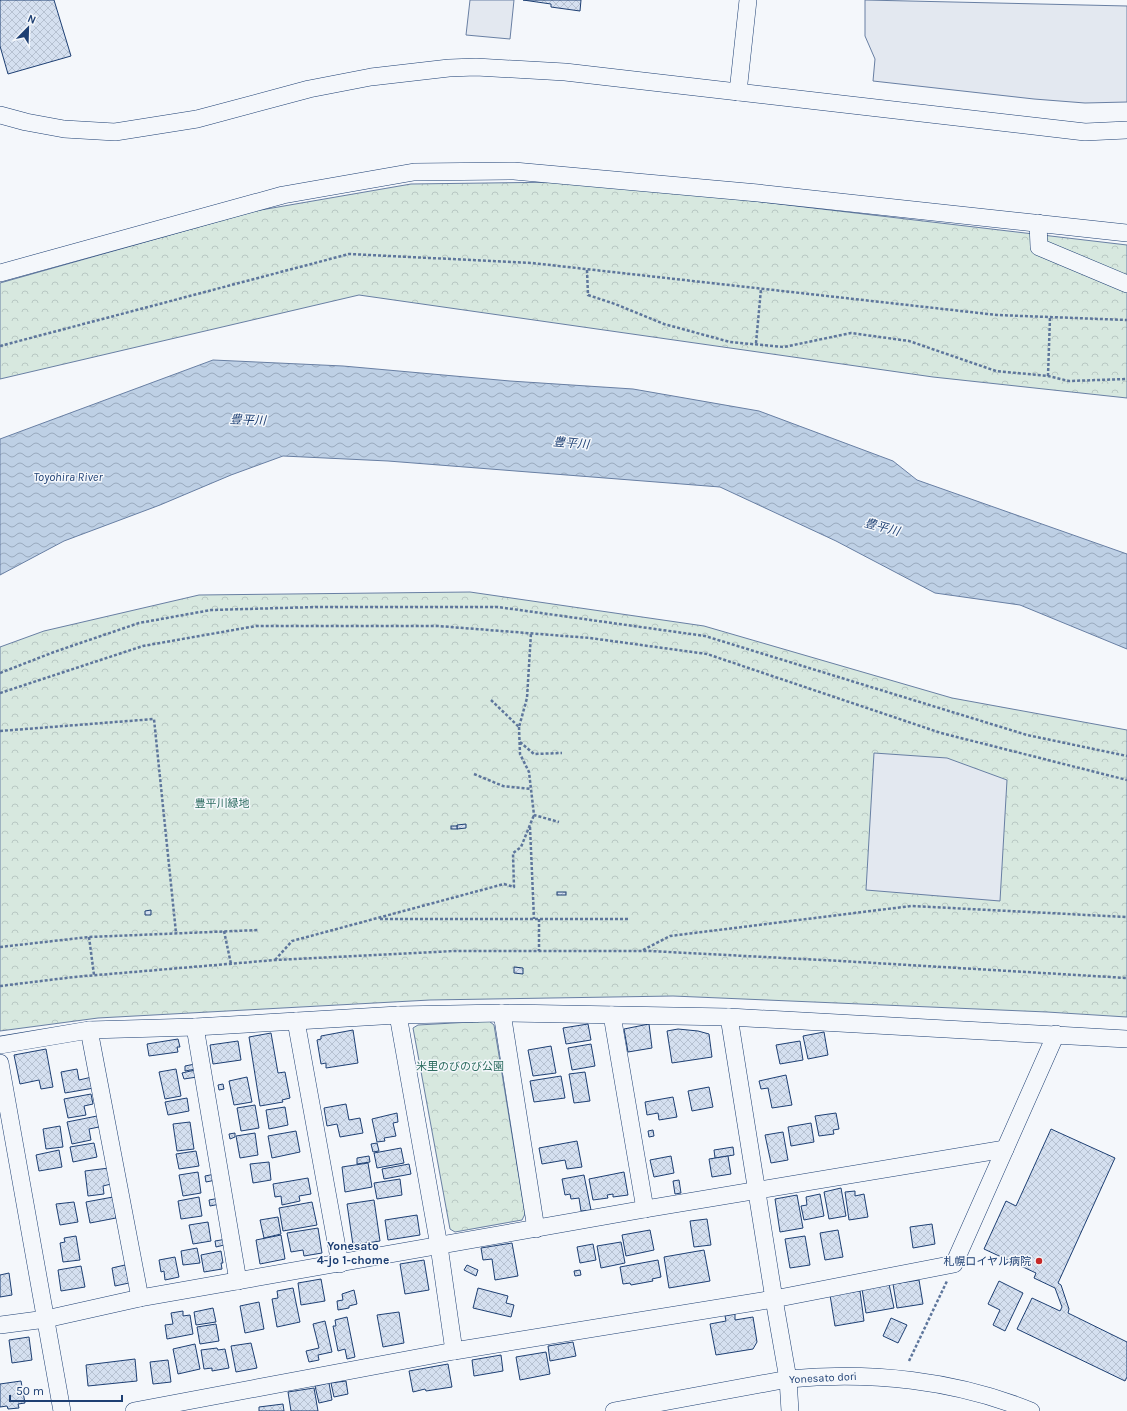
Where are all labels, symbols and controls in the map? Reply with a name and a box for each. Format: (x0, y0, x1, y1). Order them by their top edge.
north arrow (8, 8, 48, 48)
text: N (26, 12, 38, 27)
water label: 豊平川 (230, 412, 268, 428)
water label: 豊平川 (552, 434, 592, 452)
water label: Toyohira River (33, 470, 103, 484)
water label: 豊平川 (863, 516, 903, 539)
park label: 豊平川緑地 (195, 797, 250, 810)
park label: 米里のびのび公園 (416, 1060, 504, 1073)
district label: Yonesato 4-jo 1-chome (317, 1239, 389, 1267)
place label: 札幌ロイヤル病院 (943, 1255, 1031, 1268)
marker: 札幌ロイヤル病院 (1034, 1256, 1044, 1266)
street label: Yonesato dori (789, 1370, 857, 1386)
scale bar (10, 1377, 122, 1403)
text: 50 m (16, 1384, 44, 1398)

